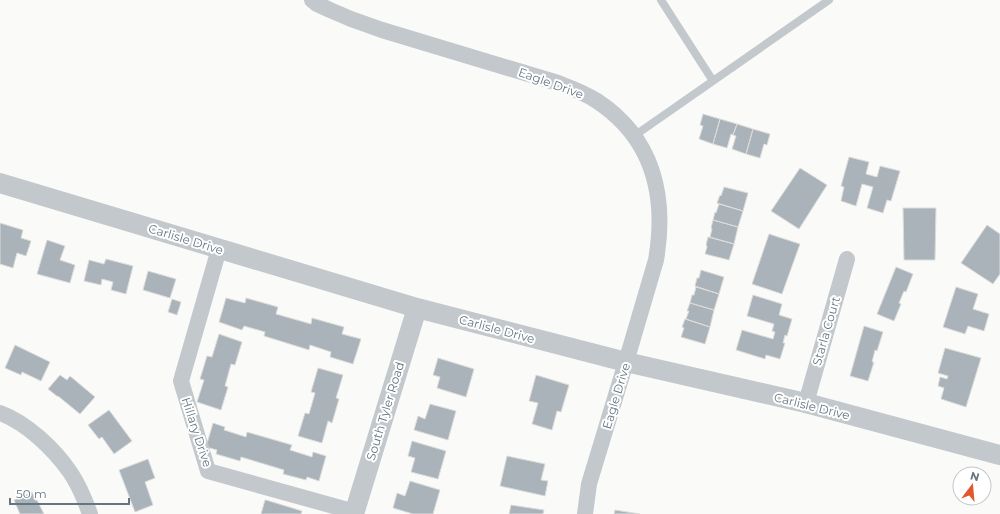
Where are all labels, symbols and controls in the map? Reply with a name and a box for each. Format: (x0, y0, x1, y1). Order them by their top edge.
street label: Eagle Drive (516, 64, 586, 102)
street label: Carlisle Drive (147, 220, 225, 258)
street label: Starla Court (809, 295, 843, 367)
street label: Carlisle Drive (458, 312, 536, 346)
street label: South Tyler Road (363, 360, 407, 462)
street label: Eagle Drive (599, 361, 633, 431)
street label: Carlisle Drive (773, 389, 851, 423)
street label: Hillary Drive (179, 395, 215, 469)
north arrow (952, 466, 992, 506)
text: N (969, 468, 981, 484)
scale bar (10, 480, 129, 506)
text: 50 m (16, 486, 47, 501)

